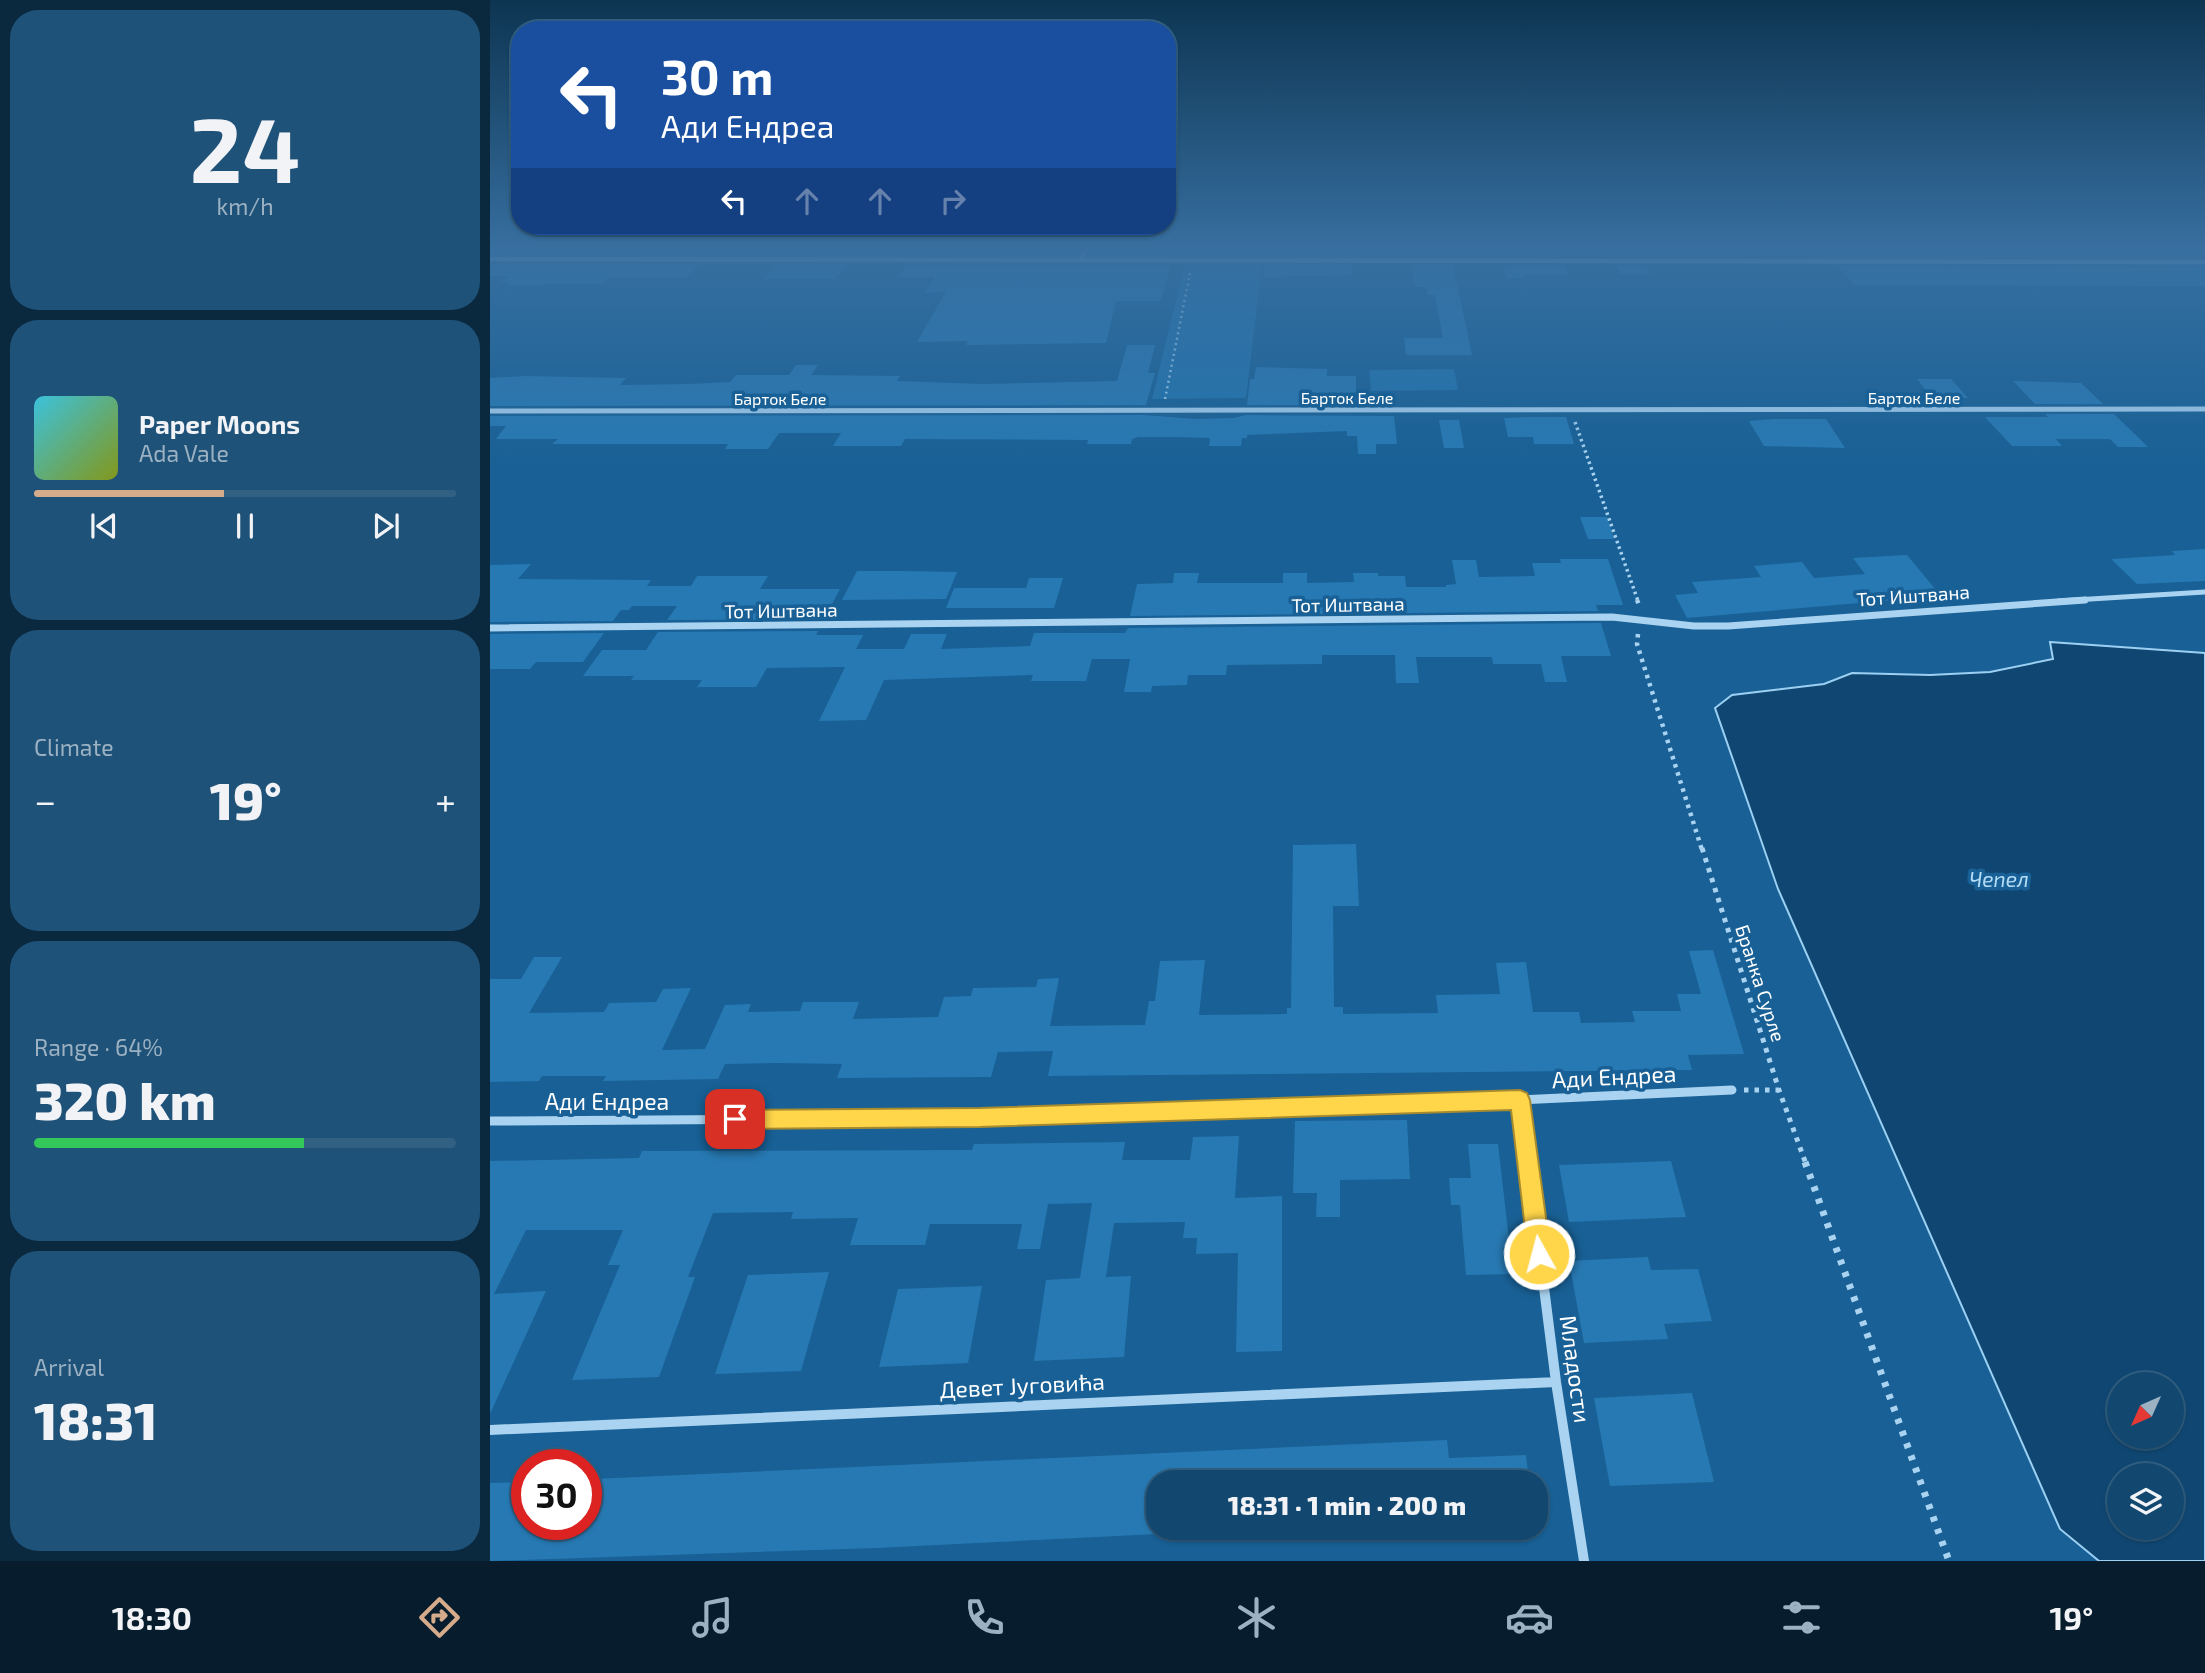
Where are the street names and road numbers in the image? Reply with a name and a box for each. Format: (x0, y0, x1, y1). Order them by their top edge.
street label: Барток Беле (1301, 388, 1393, 407)
street label: Барток Беле (1868, 388, 1960, 407)
street label: Барток Беле (734, 389, 826, 408)
street label: Тот Иштвана (1856, 580, 1970, 610)
street label: Тот Иштвана (1291, 592, 1405, 616)
street label: Тот Иштвана (724, 598, 838, 622)
street label: Бранка Сурле (1730, 922, 1791, 1045)
street label: Ади Ендреа (1551, 1059, 1677, 1093)
street label: Ади Ендреа (545, 1087, 669, 1115)
street label: Младости (1555, 1313, 1597, 1425)
street label: Девет Југовића (939, 1367, 1105, 1404)

